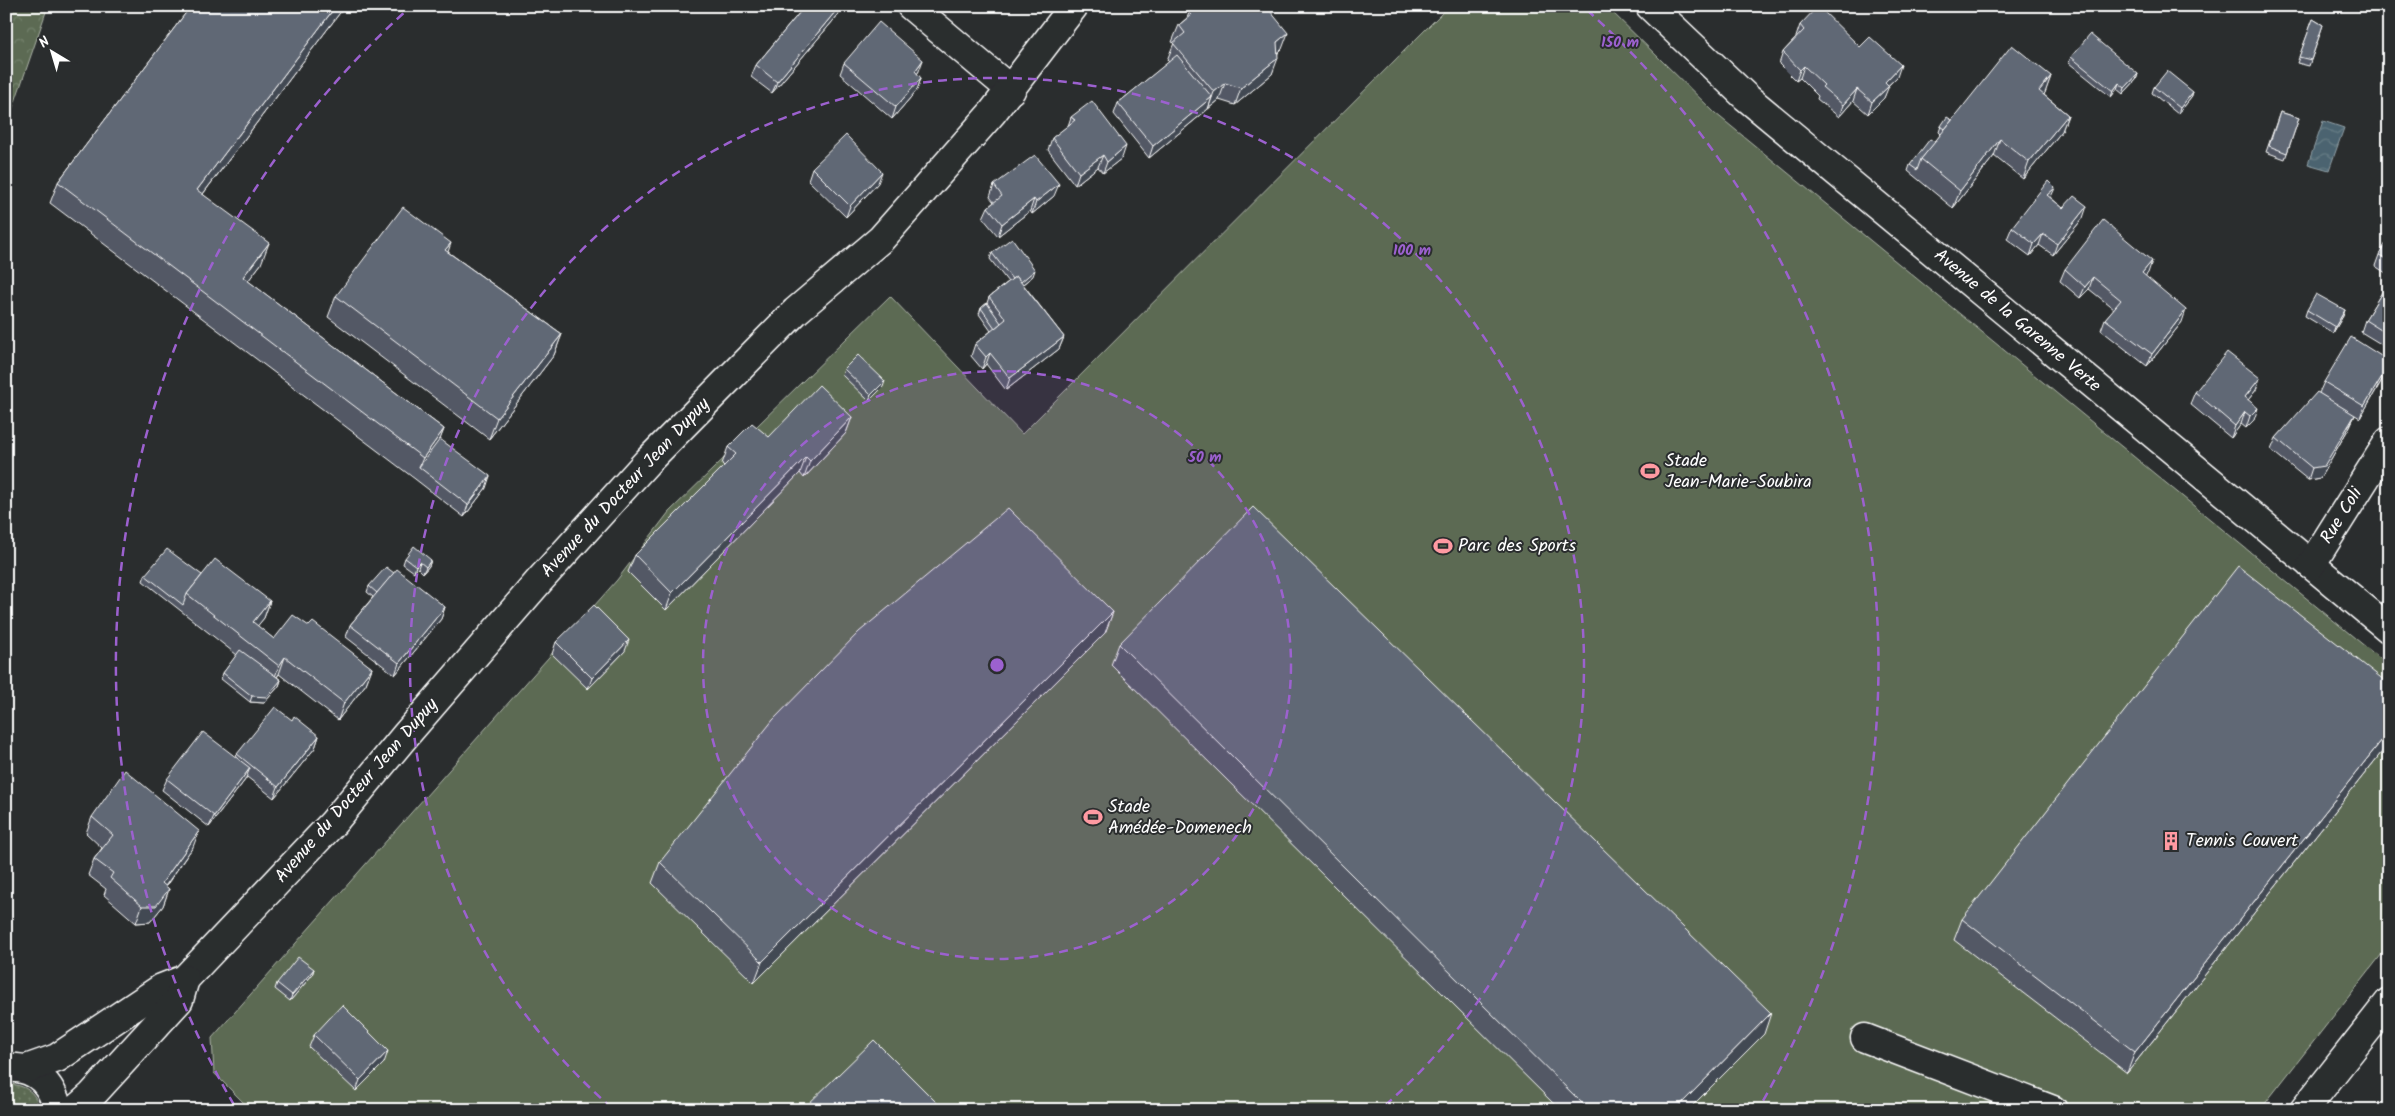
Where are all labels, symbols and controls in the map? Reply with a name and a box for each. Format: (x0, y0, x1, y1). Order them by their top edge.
north arrow (28, 28, 78, 78)
text: N (34, 31, 55, 54)
text: 150 m (1601, 31, 1639, 55)
text: 100 m (1393, 239, 1431, 263)
street label: Avenue de la Garenne Verte (1927, 242, 2107, 400)
street label: Avenue du Docteur Jean Dupuy (534, 391, 718, 585)
text: 50 m (1187, 446, 1222, 470)
place label: Stade Jean-Marie-Soubira (1665, 447, 1812, 497)
sports icon: Stade Jean-Marie-Soubira (1639, 460, 1661, 482)
street label: Rue Coli (2313, 481, 2371, 550)
place label: Parc des Sports (1458, 532, 1577, 561)
sports icon: Parc des Sports (1432, 535, 1454, 557)
centre of rings (988, 656, 1006, 674)
street label: Avenue du Docteur Jean Dupuy (268, 691, 446, 890)
place label: Stade Amédée-Domenech (1108, 793, 1252, 843)
sports icon: Stade Amédée-Domenech (1082, 806, 1104, 828)
place label: Tennis Couvert (2186, 827, 2299, 856)
building icon: Tennis Couvert (2160, 830, 2182, 852)

